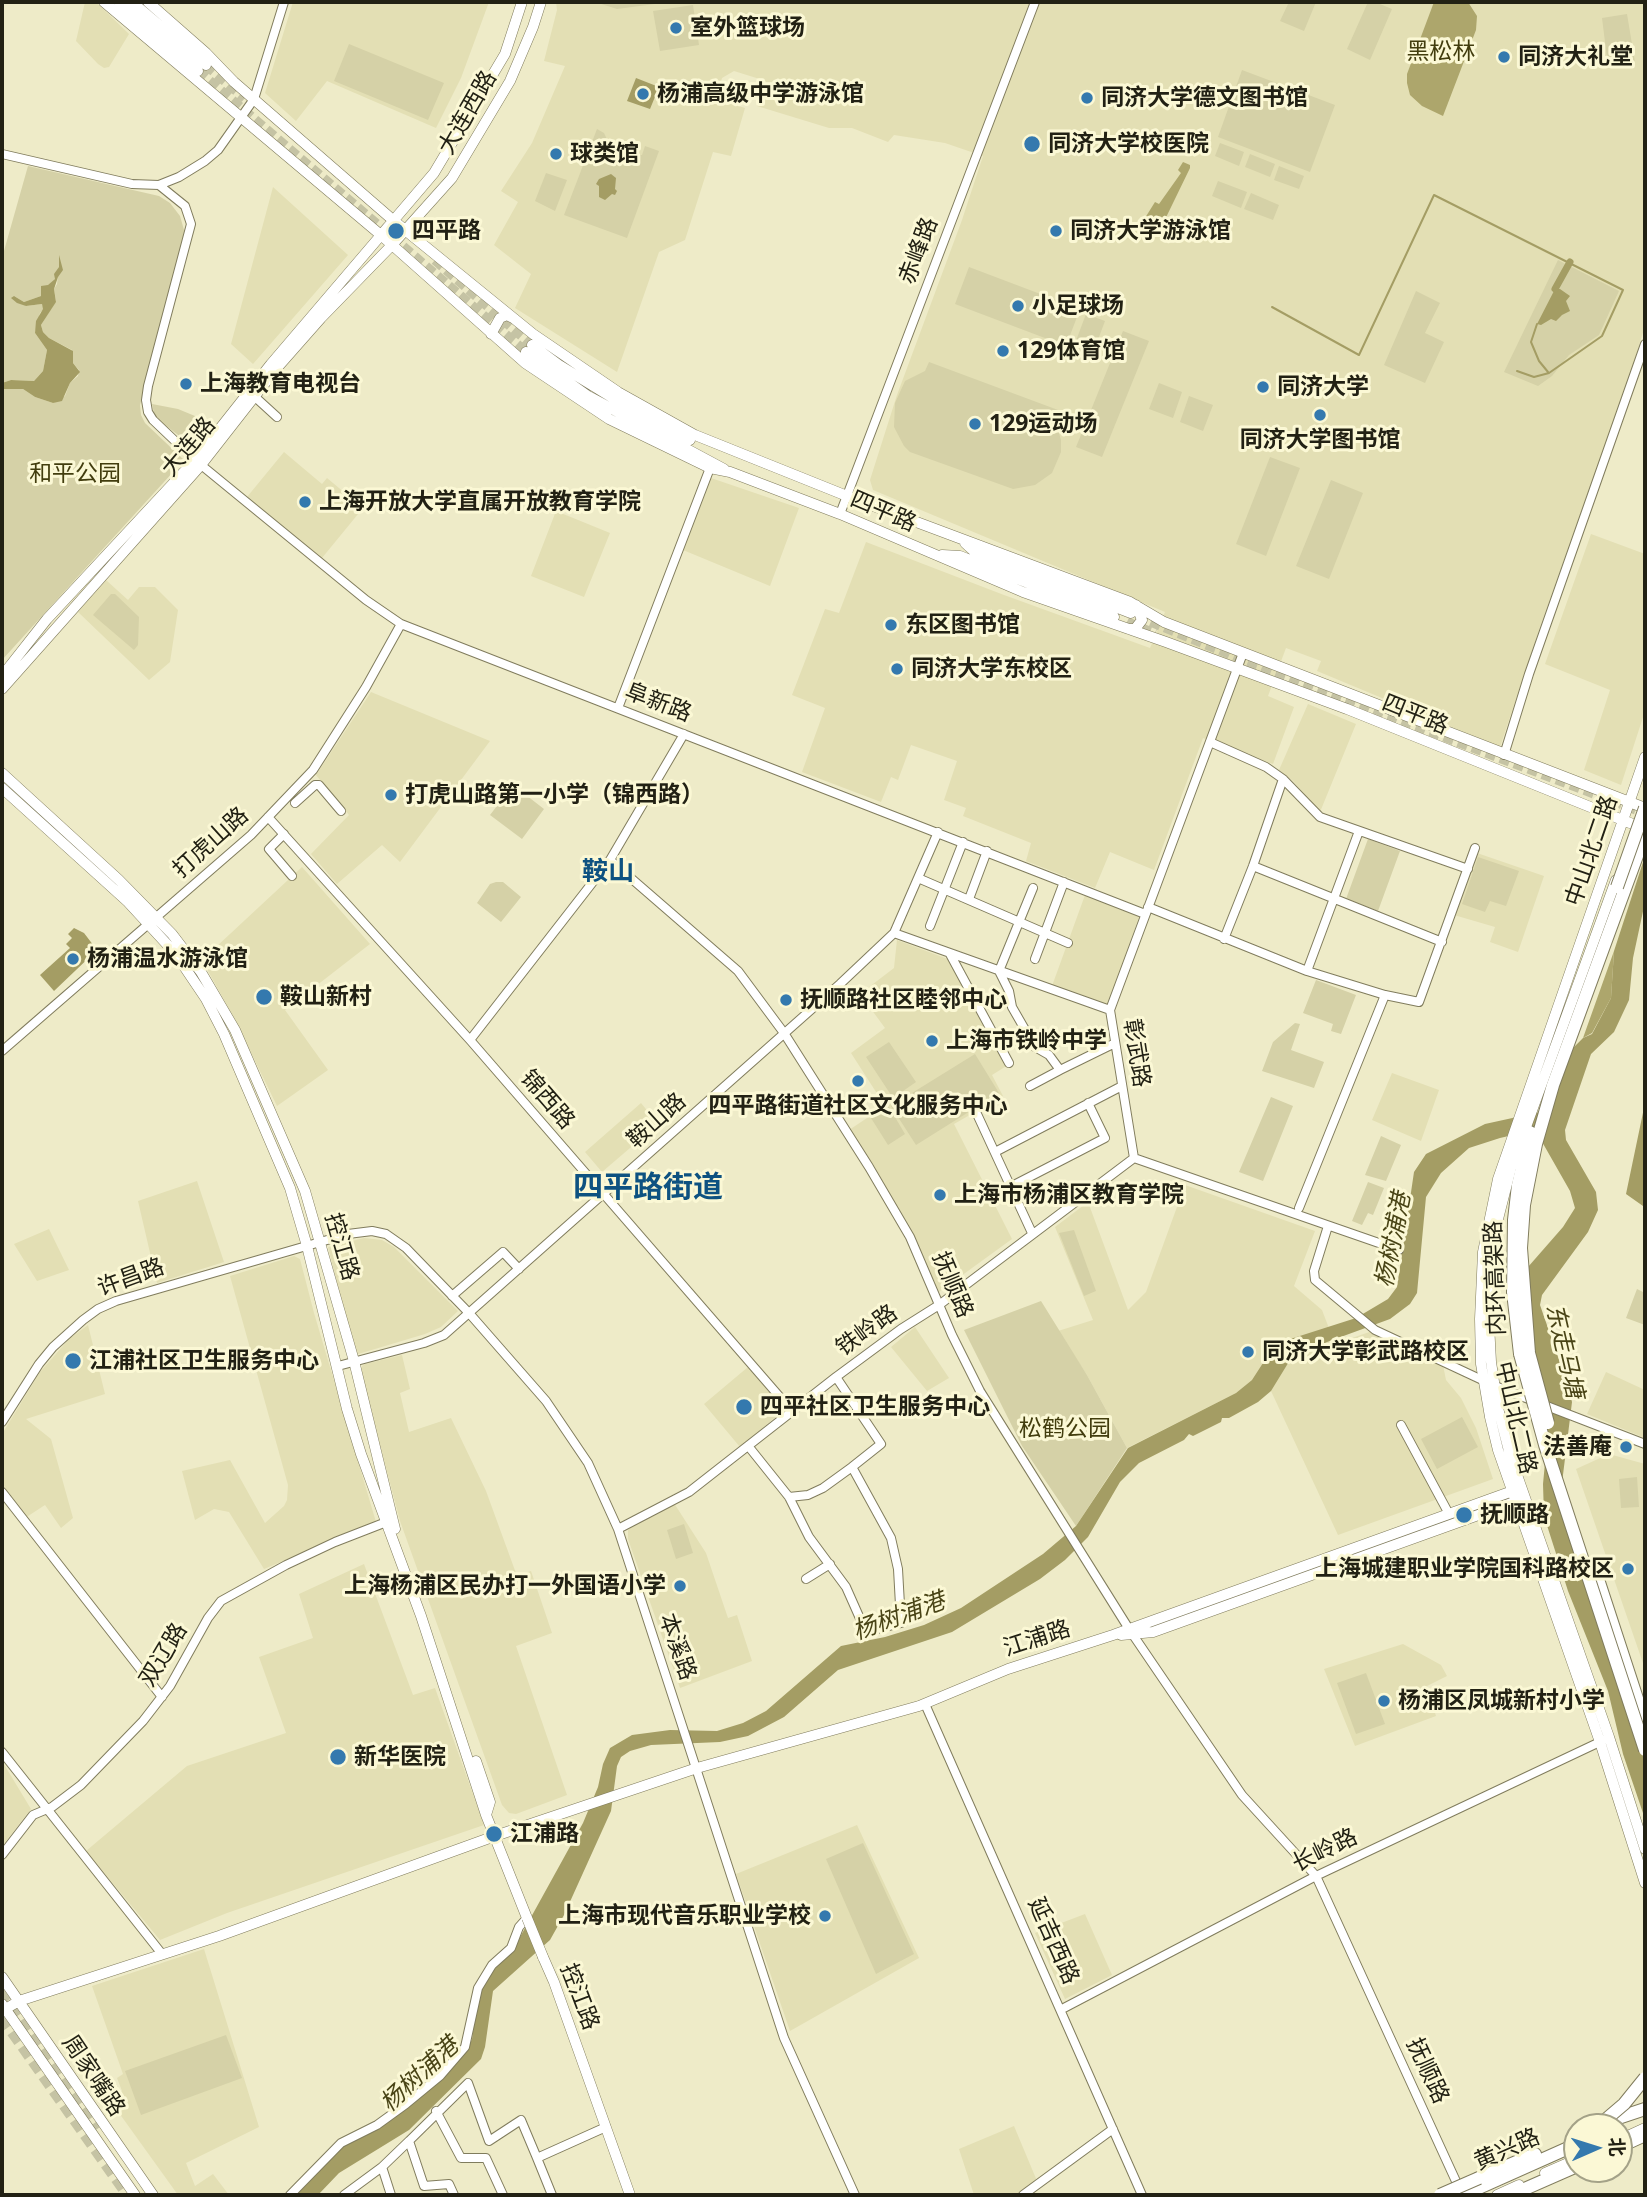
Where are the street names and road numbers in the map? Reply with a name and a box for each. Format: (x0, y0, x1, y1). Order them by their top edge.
street label: 大连西路 (433, 66, 503, 160)
street label: 赤峰路 (894, 214, 944, 288)
street label: 大连路 (156, 412, 222, 482)
street label: 四平路 (846, 486, 920, 538)
street label: 阜新路 (621, 678, 695, 728)
street label: 四平路 (1378, 689, 1452, 741)
street label: 中山北二路 (1560, 792, 1624, 910)
street label: 打虎山路 (168, 802, 254, 884)
street label: 彰武路 (1117, 1017, 1155, 1089)
street label: 锦西路 (514, 1065, 580, 1135)
street label: 鞍山路 (622, 1088, 692, 1154)
street label: 控江路 (318, 1210, 364, 1284)
street label: 内环高架路 (1480, 1220, 1512, 1336)
street label: 抚顺路 (926, 1248, 978, 1322)
street label: 许昌路 (94, 1253, 168, 1303)
street label: 铁岭路 (831, 1300, 903, 1362)
street label: 中山北二路 (1489, 1359, 1541, 1477)
street label: 本溪路 (653, 1610, 701, 1684)
street label: 江浦路 (1000, 1615, 1074, 1663)
street label: 双辽路 (134, 1618, 194, 1692)
street label: 长岭路 (1288, 1823, 1362, 1879)
street label: 延吉西路 (1022, 1893, 1084, 1989)
street label: 控江路 (554, 1960, 604, 2034)
street label: 周家嘴路 (56, 2030, 130, 2122)
street label: 抚顺路 (1400, 2034, 1454, 2108)
street label: 黄兴路 (1470, 2123, 1544, 2177)

